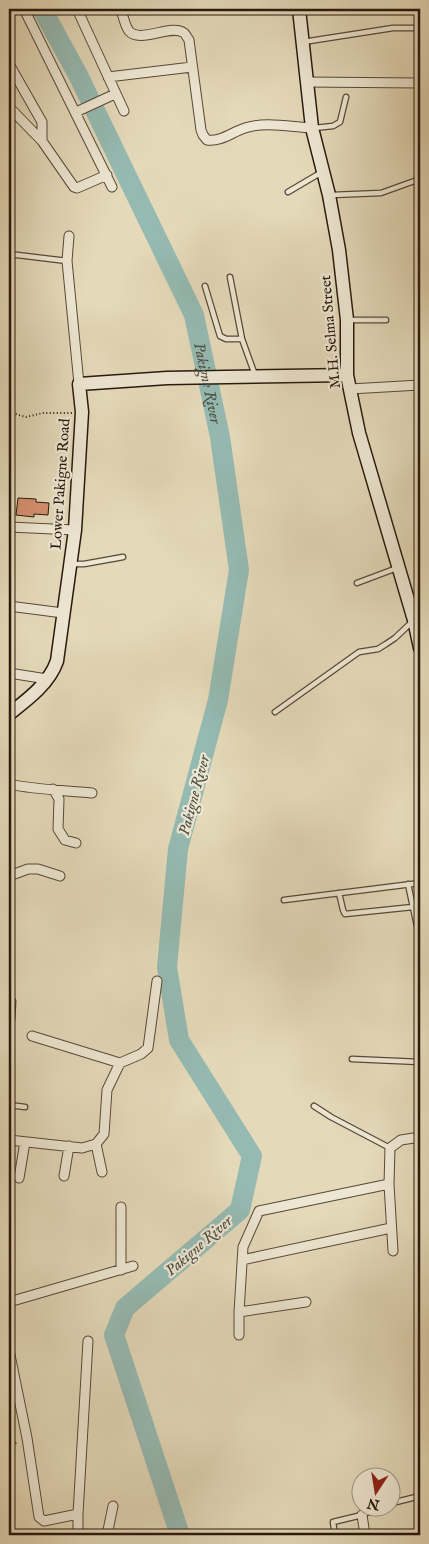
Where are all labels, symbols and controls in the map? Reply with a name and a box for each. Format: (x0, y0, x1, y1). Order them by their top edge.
street label: M.H. Selma Street (316, 274, 345, 390)
water label: Pakigne River (188, 341, 225, 427)
street label: Lower Pakigne Road (46, 417, 75, 550)
water label: Pakigne River (175, 752, 216, 838)
water label: Pakigne River (162, 1211, 238, 1281)
north arrow (352, 1466, 402, 1516)
text: N (366, 1494, 382, 1514)

